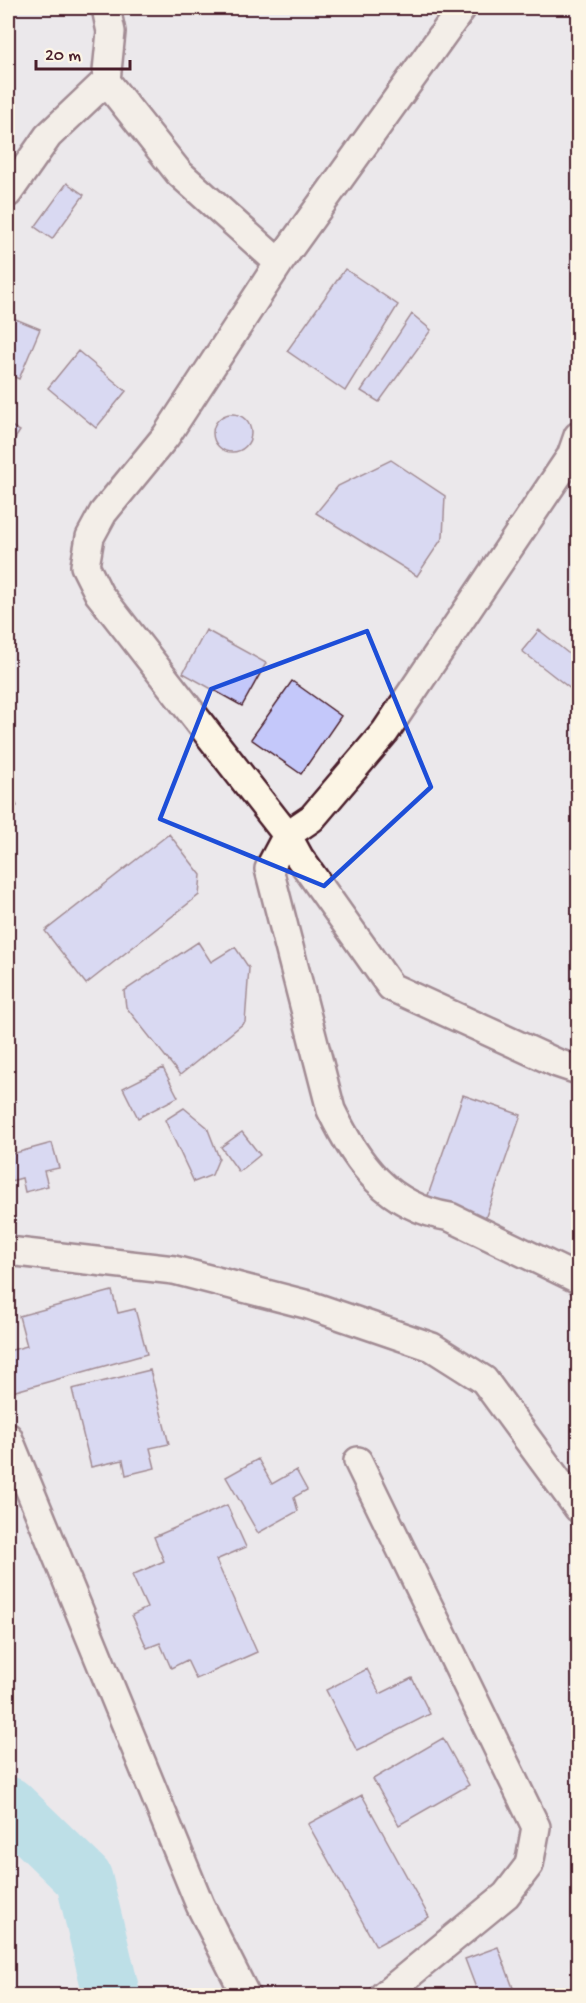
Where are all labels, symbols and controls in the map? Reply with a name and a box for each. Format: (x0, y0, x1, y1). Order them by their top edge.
scale bar (36, 33, 130, 71)
text: 20 m (45, 46, 81, 67)

